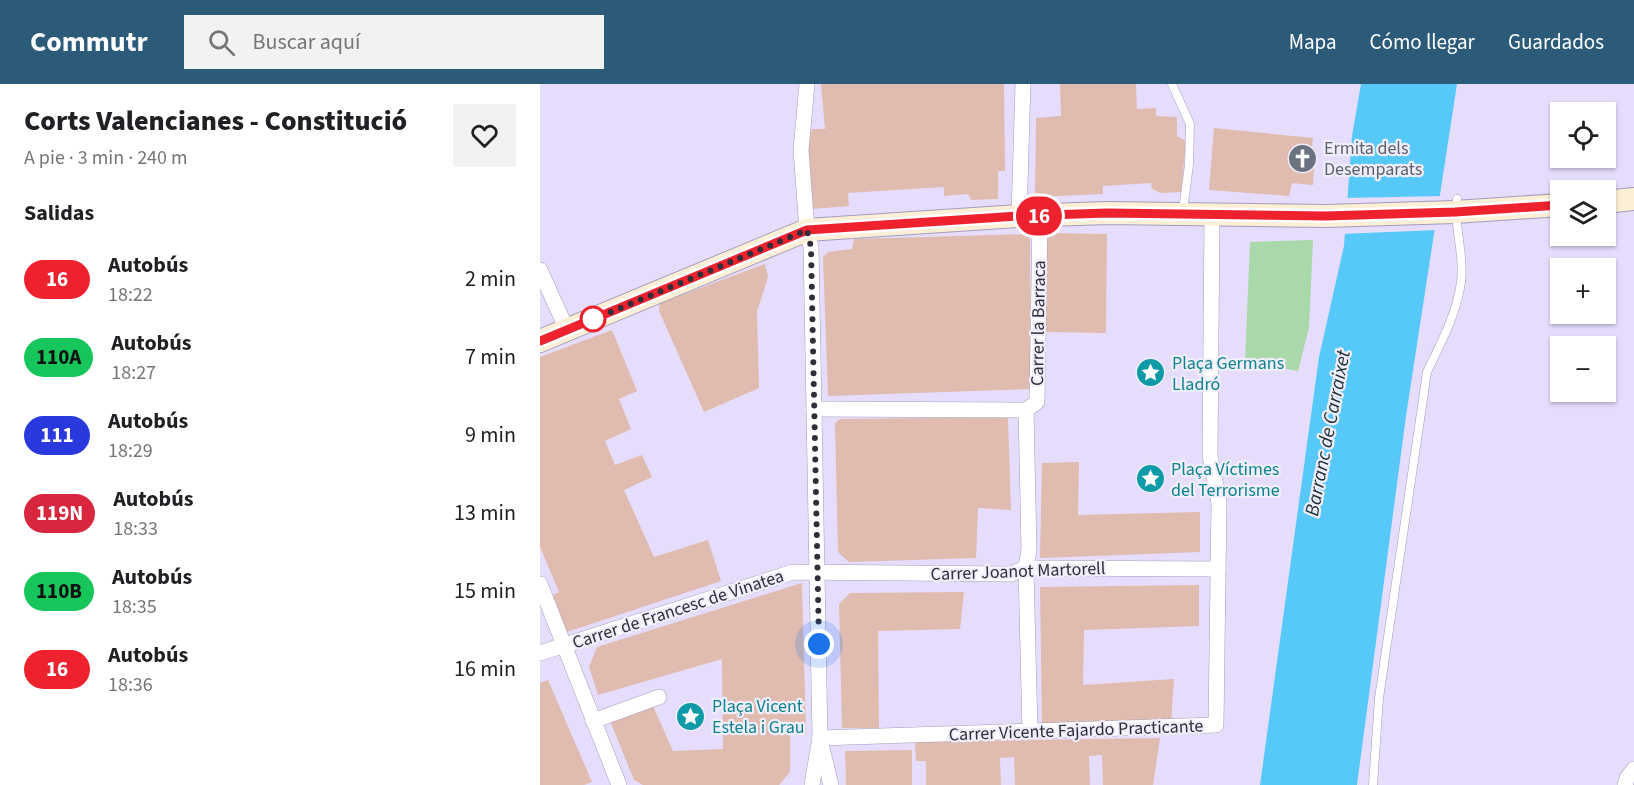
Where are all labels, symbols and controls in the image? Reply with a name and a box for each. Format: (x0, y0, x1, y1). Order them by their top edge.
search box (184, 15, 604, 69)
text: Commutr (30, 22, 148, 62)
icon: search (205, 26, 238, 59)
text: Buscar aquí (253, 26, 360, 58)
text: Mapa (1289, 27, 1337, 57)
text: Cómo llegar (1370, 27, 1475, 57)
text: Guardados (1508, 27, 1604, 57)
text: Corts Valencianes - Constitució (24, 101, 407, 141)
map controls (1550, 102, 1616, 402)
button: locate (1550, 102, 1616, 168)
button: heart (453, 104, 516, 167)
place label: Ermita dels Desemparats (1324, 136, 1422, 182)
church icon: Ermita dels Desemparats (1287, 142, 1319, 174)
text: A pie · 3 min · 240 m (24, 144, 188, 172)
button: layers (1550, 180, 1616, 246)
line badge: 16 (1012, 196, 1066, 236)
text: Salidas (24, 197, 94, 229)
text: 16 (1028, 201, 1050, 231)
text: Autobús (108, 249, 188, 281)
button: + (1550, 258, 1616, 324)
street label: Carrer la Barraca (1025, 260, 1052, 386)
text: 2 min (465, 263, 516, 295)
text: 16 (46, 264, 68, 294)
text: 18:22 (108, 281, 153, 309)
unlabelled marker (580, 306, 606, 332)
text: Autobús (111, 327, 191, 359)
button: − (1550, 336, 1616, 402)
text: 7 min (465, 341, 516, 373)
text: 110A (36, 342, 81, 372)
water label: Barranc de Carraixet (1298, 347, 1358, 519)
place label: Plaça Germans Lladró (1172, 351, 1284, 397)
place icon: Plaça Germans Lladró (1135, 357, 1167, 389)
text: 18:27 (111, 359, 156, 387)
text: Autobús (108, 405, 188, 437)
text: 9 min (465, 419, 516, 451)
text: 111 (40, 420, 74, 450)
text: 18:29 (108, 437, 153, 465)
place label: Plaça Víctimes del Terrorisme (1171, 457, 1280, 503)
place icon: Plaça Víctimes del Terrorisme (1134, 463, 1166, 495)
text: Autobús (113, 483, 193, 515)
text: 13 min (454, 497, 516, 529)
text: 119N (36, 498, 83, 528)
text: 18:33 (113, 515, 158, 543)
street label: Carrer Joanot Martorell (930, 556, 1106, 587)
text: Autobús (112, 561, 192, 593)
street label: Carrer de Francesc de Vinatea (569, 563, 787, 655)
text: 15 min (454, 575, 516, 607)
text: 110B (36, 576, 82, 606)
text: 18:35 (112, 593, 157, 621)
your location (804, 629, 834, 659)
text: Autobús (108, 639, 188, 671)
text: 16 min (454, 653, 516, 685)
text: 16 (46, 654, 68, 684)
text: 18:36 (108, 671, 153, 699)
place label: Plaça Vicent Estela i Grau (712, 694, 805, 740)
place icon: Plaça Vicent Estela i Grau (675, 700, 707, 732)
street label: Carrer Vicente Fajardo Practicante (948, 714, 1204, 747)

